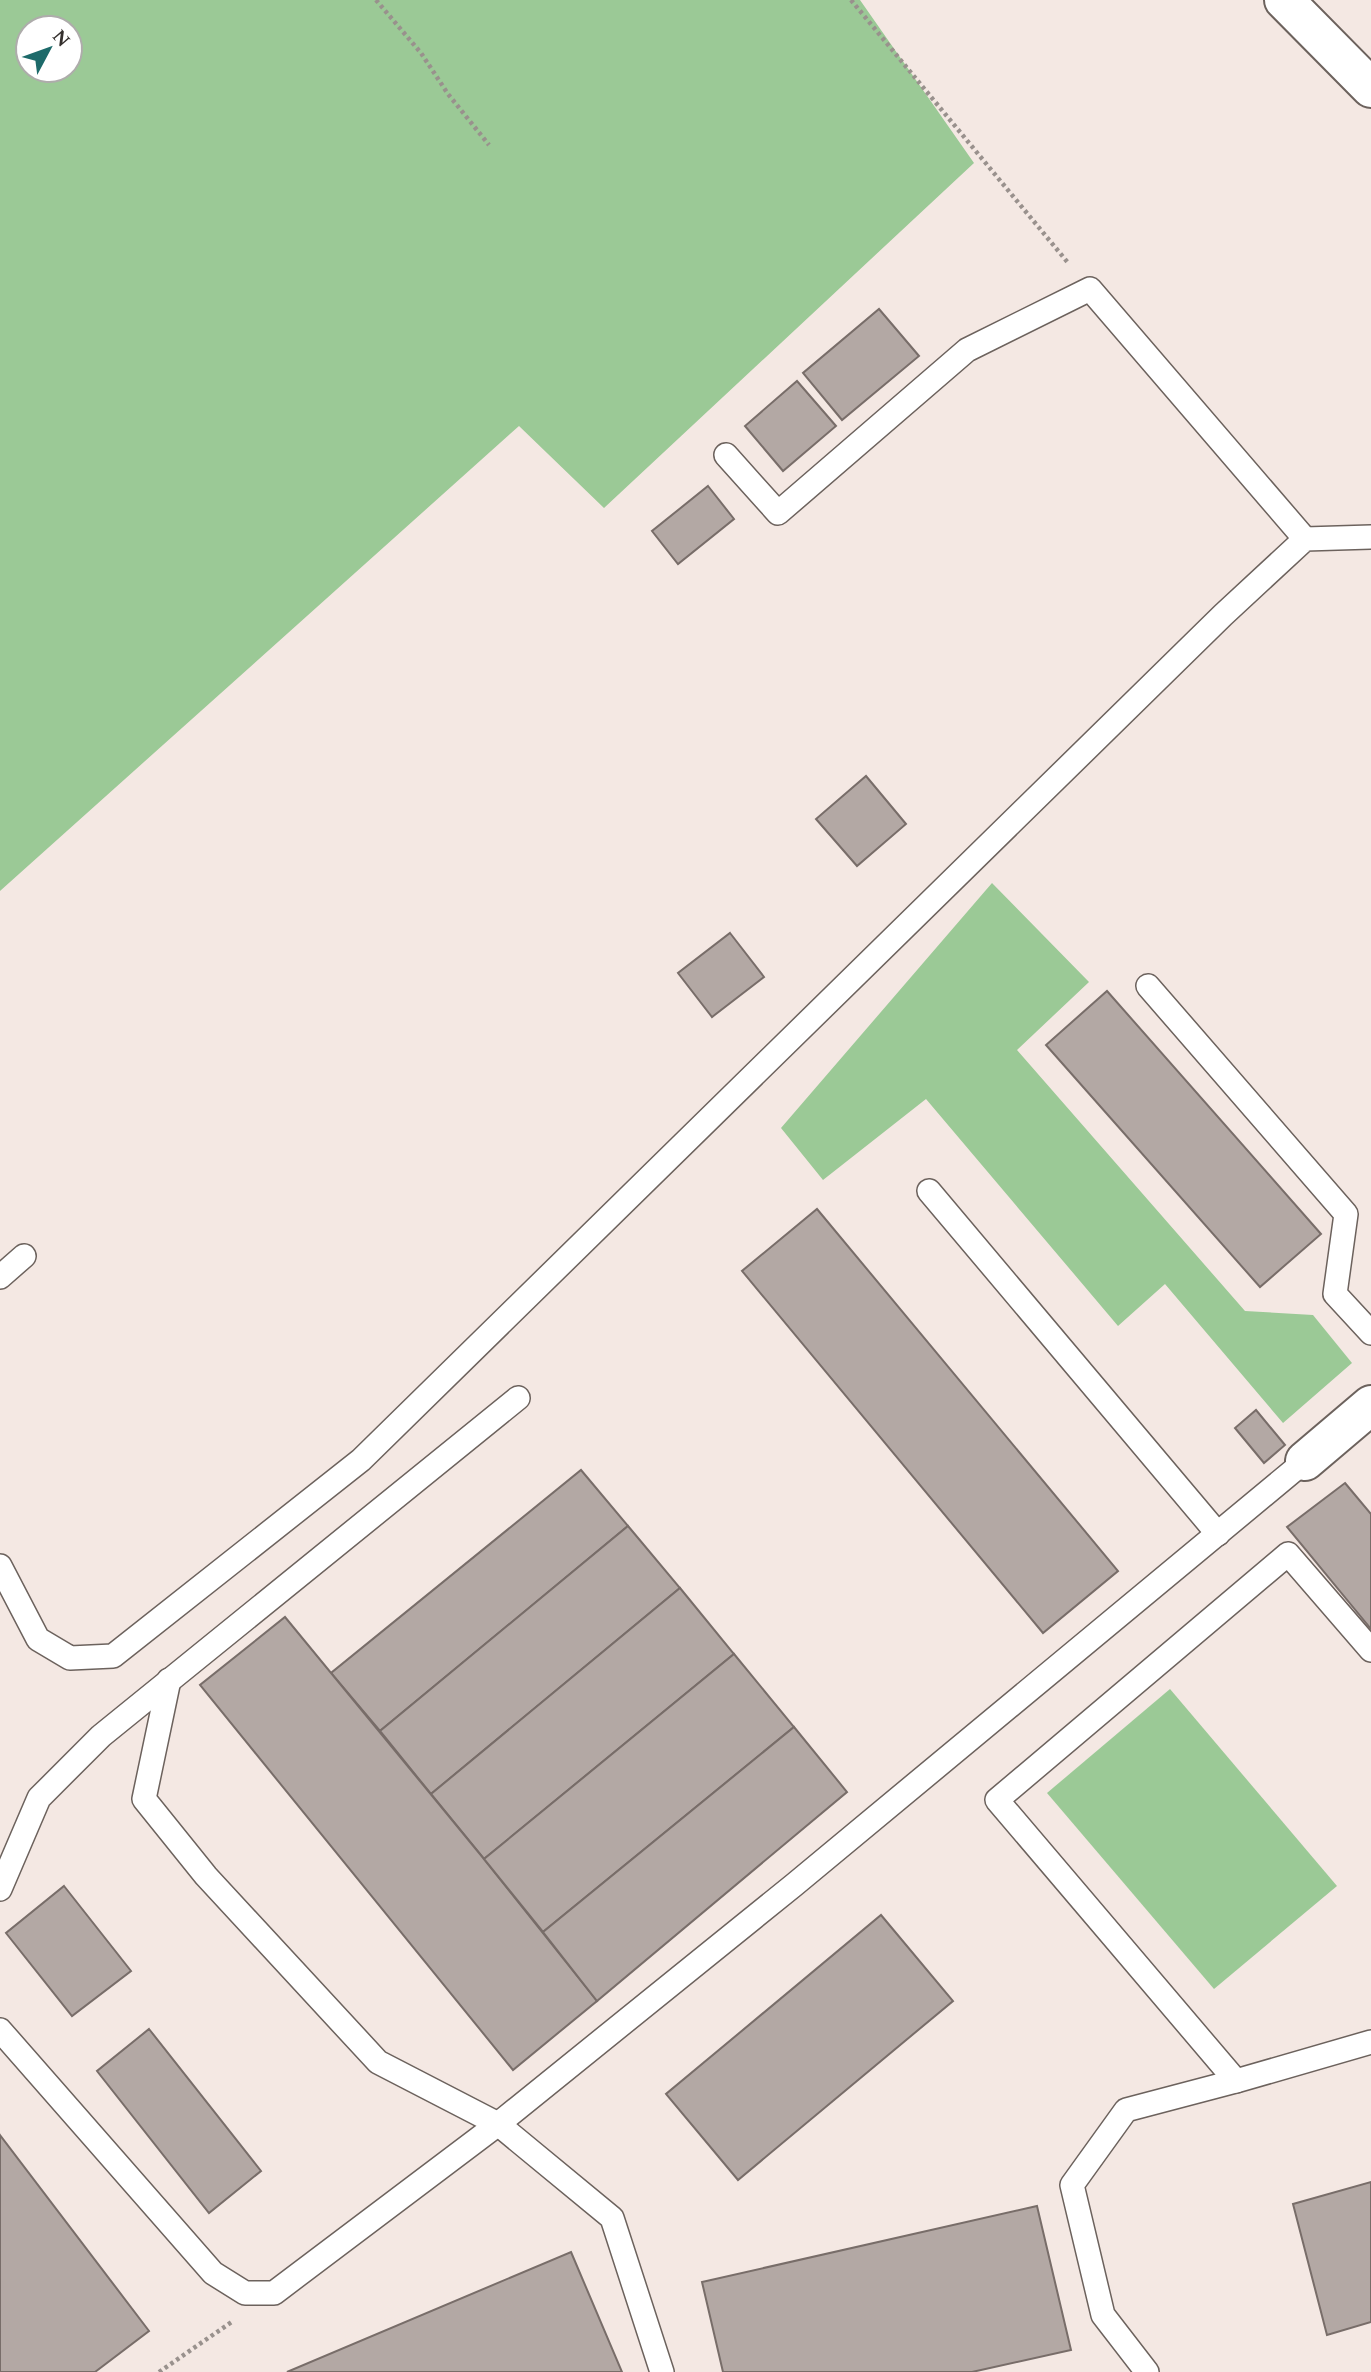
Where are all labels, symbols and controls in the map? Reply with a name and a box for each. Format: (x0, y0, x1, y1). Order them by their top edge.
north arrow (14, 14, 84, 84)
text: N (45, 23, 77, 54)

